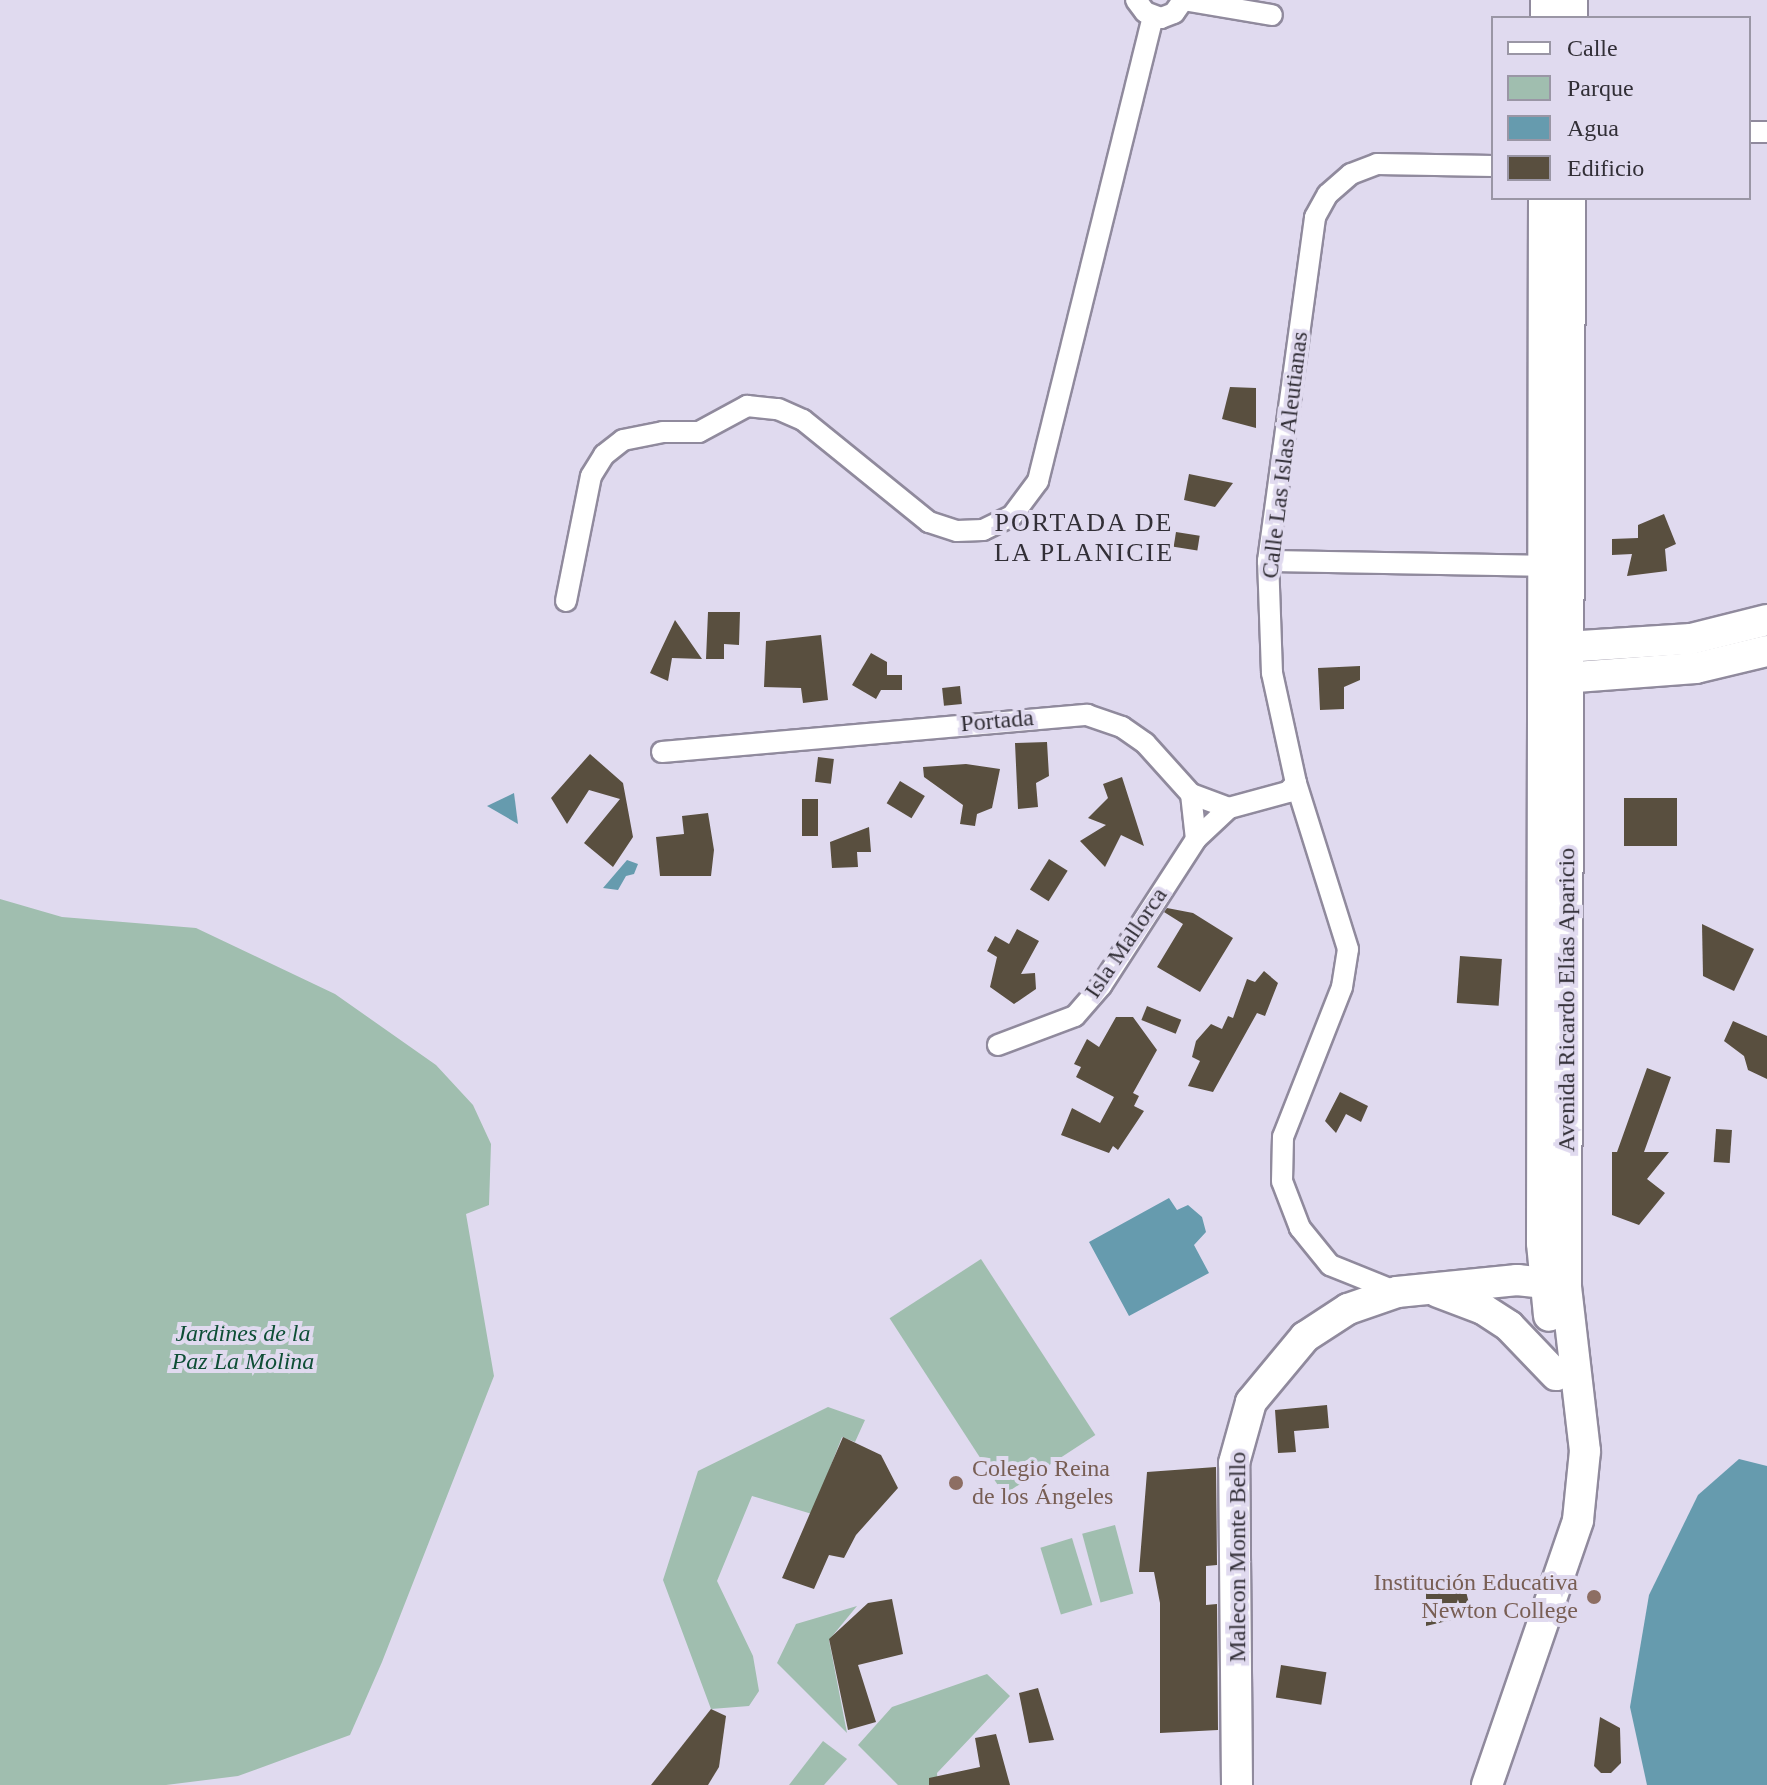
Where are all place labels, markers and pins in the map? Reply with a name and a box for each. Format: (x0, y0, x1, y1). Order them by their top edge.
place label: Colegio Reina de los Ángeles (972, 1455, 1113, 1511)
marker: Colegio Reina de los Ángeles (947, 1474, 965, 1492)
place label: Institución Educativa Newton College (1373, 1569, 1578, 1625)
marker: Institución Educativa Newton College (1585, 1588, 1603, 1606)

